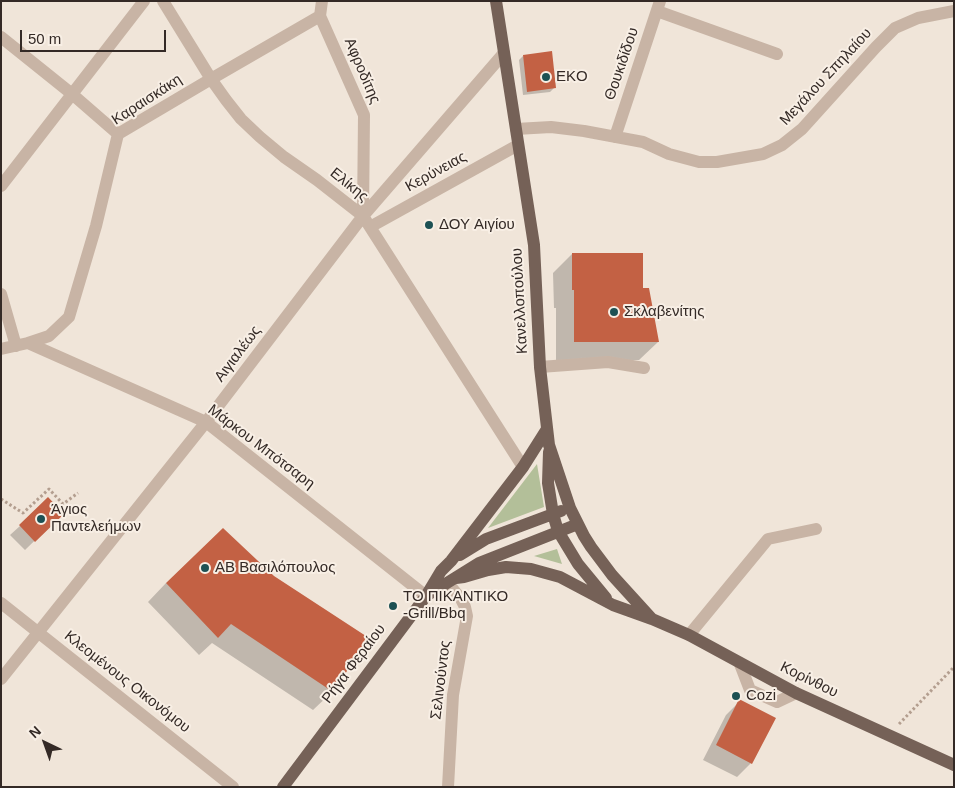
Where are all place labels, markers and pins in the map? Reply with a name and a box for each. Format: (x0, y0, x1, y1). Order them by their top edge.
place label: EKO (556, 68, 588, 86)
marker: EKO (540, 71, 552, 83)
place label: ΔΟΥ Αιγίου (439, 216, 515, 234)
marker: ΔΟΥ Αιγίου (423, 219, 435, 231)
place label: Σκλαβενίτης (624, 303, 704, 321)
marker: Σκλαβενίτης (608, 306, 620, 318)
place label: Άγιος Παντελεήμων (51, 501, 141, 536)
marker: Άγιος Παντελεήμων (35, 513, 47, 525)
place label: ΑΒ Βασιλόπουλος (215, 559, 335, 577)
marker: ΑΒ Βασιλόπουλος (199, 562, 211, 574)
place label: ΤΟ ΠΙΚΑΝΤΙΚΟ -Grill/Bbq (403, 588, 508, 623)
marker: ΤΟ ΠΙΚΑΝΤΙΚΟ -Grill/Bbq (387, 600, 399, 612)
place label: Cozi (746, 687, 776, 705)
marker: Cozi (730, 690, 742, 702)

